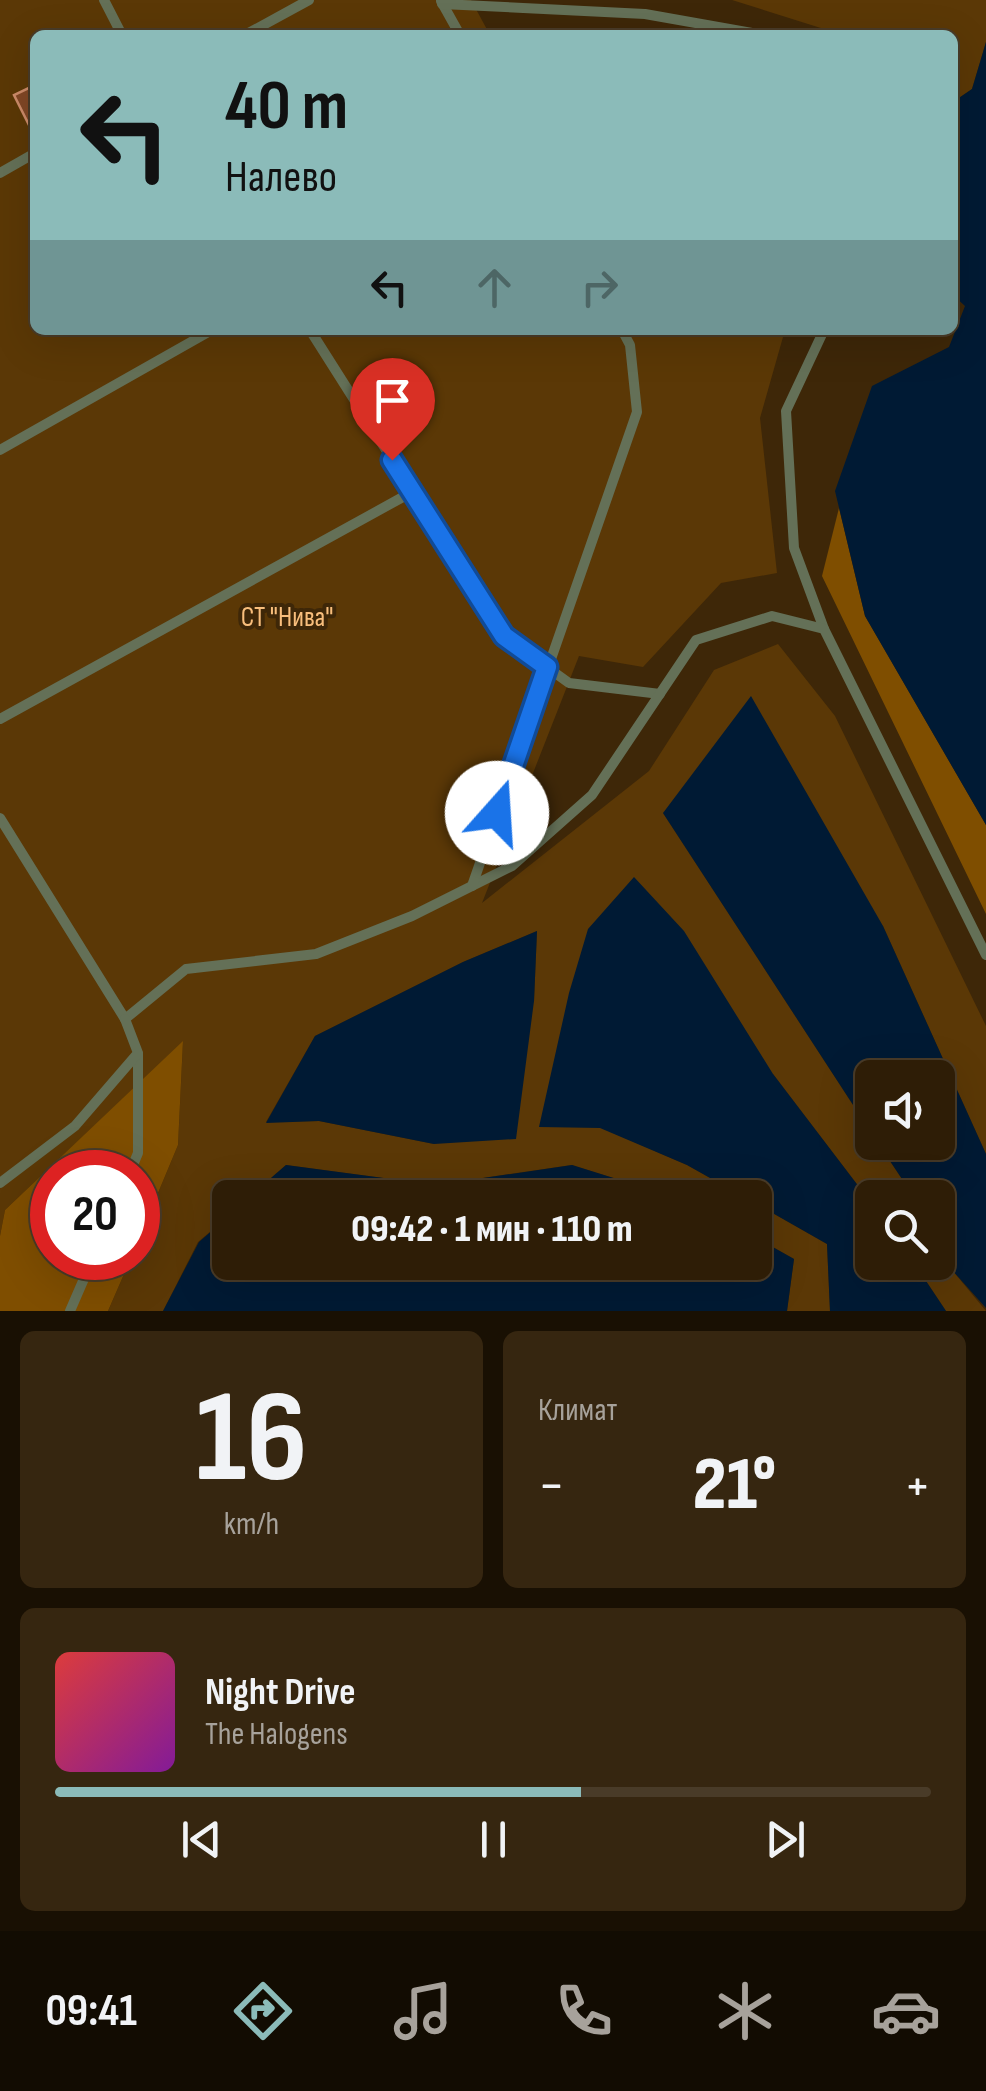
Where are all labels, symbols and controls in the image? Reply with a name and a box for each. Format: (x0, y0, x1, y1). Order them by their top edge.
text: 40 m (225, 65, 348, 149)
icon: left (60, 70, 190, 200)
text: Налево (225, 150, 337, 205)
icon: left (362, 260, 417, 315)
icon: ahead (467, 260, 522, 315)
icon: right (572, 260, 627, 315)
pin (350, 358, 435, 461)
icon: arrive (365, 373, 420, 428)
park label: СТ "Нива" (241, 601, 333, 634)
position arrow (445, 761, 549, 865)
map controls (855, 1060, 955, 1280)
button: sound (855, 1060, 955, 1160)
speed limit sign: 20 (30, 1150, 160, 1280)
button: search (855, 1180, 955, 1280)
text: 09:42 · 1 мин · 110 m (351, 1207, 633, 1252)
text: 16 (195, 1362, 308, 1518)
text: Климат (538, 1391, 617, 1430)
text: 21° (693, 1440, 776, 1531)
text: − (538, 1453, 565, 1520)
text: + (904, 1453, 931, 1520)
text: km/h (224, 1505, 279, 1544)
text: Night Drive (205, 1670, 356, 1715)
text: The Halogens (205, 1715, 348, 1754)
icon: previous (174, 1812, 229, 1867)
icon: pause (466, 1812, 521, 1867)
icon: next (758, 1812, 813, 1867)
icon: directions (228, 1976, 298, 2046)
icon: music (388, 1976, 458, 2046)
icon: phone (549, 1976, 619, 2046)
icon: climate (710, 1976, 780, 2046)
icon: car (871, 1976, 941, 2046)
text: 09:41 (45, 1984, 137, 2039)

